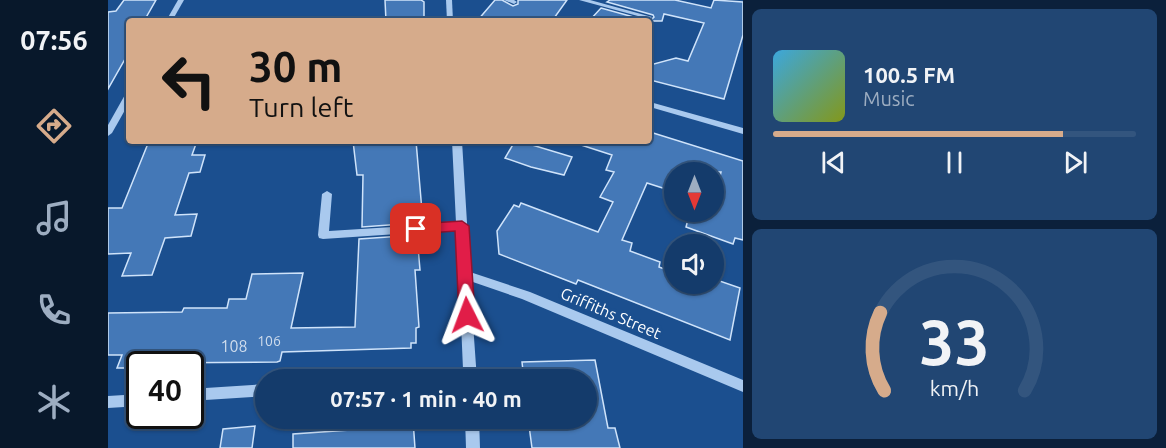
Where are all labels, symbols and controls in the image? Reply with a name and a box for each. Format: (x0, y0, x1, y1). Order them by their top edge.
text: 07:56 (20, 25, 88, 55)
icon: left (150, 42, 228, 120)
text: 30 m (249, 43, 343, 90)
text: 100.5 FM (863, 62, 955, 87)
text: Music (863, 87, 915, 110)
text: Turn left (249, 92, 353, 122)
icon: directions (33, 105, 75, 147)
icon: previous (817, 146, 850, 179)
icon: pause (938, 146, 971, 179)
icon: next (1059, 146, 1092, 179)
north arrow (664, 162, 724, 222)
map controls (664, 162, 724, 294)
icon: music (33, 197, 75, 239)
pin (390, 203, 441, 254)
icon: arrive (399, 212, 432, 245)
button: sound (664, 234, 724, 294)
position arrow (435, 283, 499, 347)
street label: Griffiths Street (558, 284, 665, 343)
icon: phone (33, 289, 75, 331)
text: 33 (919, 307, 990, 377)
house number: 106 (257, 333, 281, 349)
house number: 108 (220, 337, 248, 355)
speed limit sign: 40 (126, 351, 204, 429)
text: km/h (930, 376, 979, 400)
icon: climate (33, 381, 75, 423)
text: 07:57 · 1 min · 40 m (330, 386, 522, 411)

